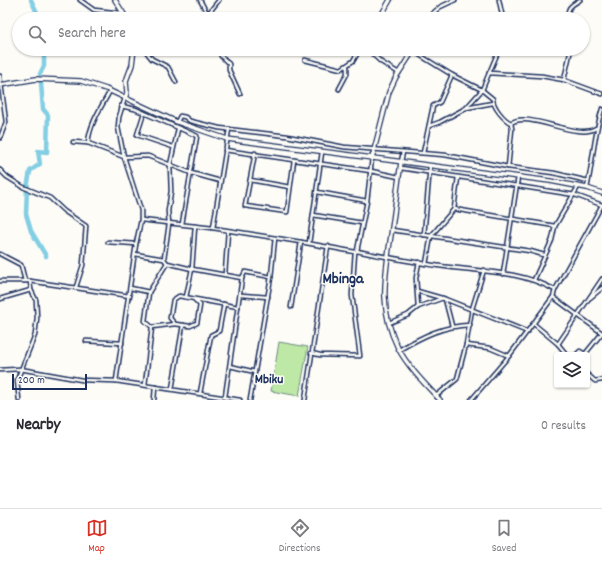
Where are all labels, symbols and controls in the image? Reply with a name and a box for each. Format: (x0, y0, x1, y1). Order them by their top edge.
search box (12, 12, 590, 56)
icon: search (26, 23, 48, 45)
text: Search here (58, 23, 126, 45)
district label: Mbinga (322, 268, 365, 291)
map controls (554, 352, 590, 388)
button: layers (554, 352, 590, 388)
district label: Mbiku (255, 370, 283, 390)
scale bar (12, 372, 87, 391)
text: 200 m (18, 373, 45, 389)
text: Nearby (16, 414, 60, 438)
text: 0 results (541, 417, 586, 436)
tab: Map (86, 517, 108, 557)
tab: Directions (279, 517, 321, 557)
tab: Saved (492, 517, 516, 557)

